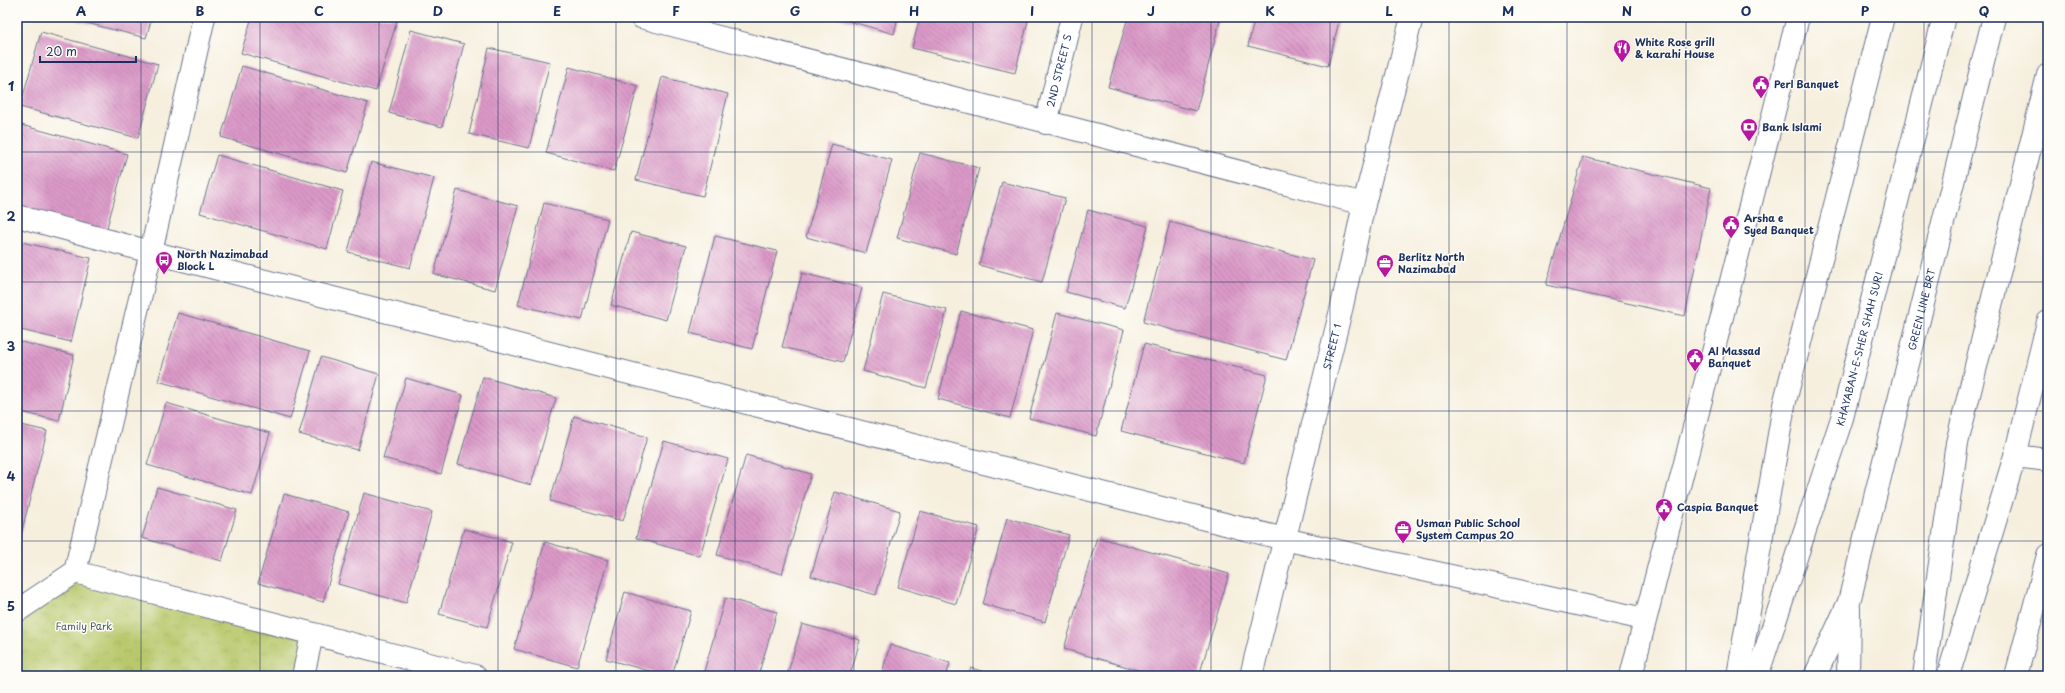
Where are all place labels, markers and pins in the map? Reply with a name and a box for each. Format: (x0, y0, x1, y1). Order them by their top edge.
place label: White Rose grill & karahi House (1635, 34, 1715, 61)
restaurant icon: White Rose grill & karahi House (1612, 38, 1632, 63)
public building icon: Perl Banquet (1751, 74, 1771, 99)
place label: Perl Banquet (1774, 76, 1839, 91)
bank icon: Bank Islami (1739, 117, 1759, 142)
place label: Bank Islami (1762, 119, 1822, 134)
place label: Arsha e Syed Banquet (1744, 210, 1814, 238)
public building icon: Arsha e Syed Banquet (1721, 214, 1741, 239)
place label: North Nazimabad Block L (177, 246, 268, 273)
place label: Berlitz North Nazimabad (1398, 249, 1465, 276)
bus stop icon: North Nazimabad Block L (154, 250, 174, 275)
office icon: Berlitz North Nazimabad (1375, 253, 1395, 278)
place label: Al Massad Banquet (1707, 343, 1760, 370)
public building icon: Al Massad Banquet (1685, 347, 1705, 372)
public building icon: Caspia Banquet (1654, 497, 1674, 522)
place label: Caspia Banquet (1677, 499, 1759, 514)
place label: Usman Public School System Campus 20 (1416, 515, 1520, 543)
office icon: Usman Public School System Campus 20 (1393, 519, 1413, 544)

